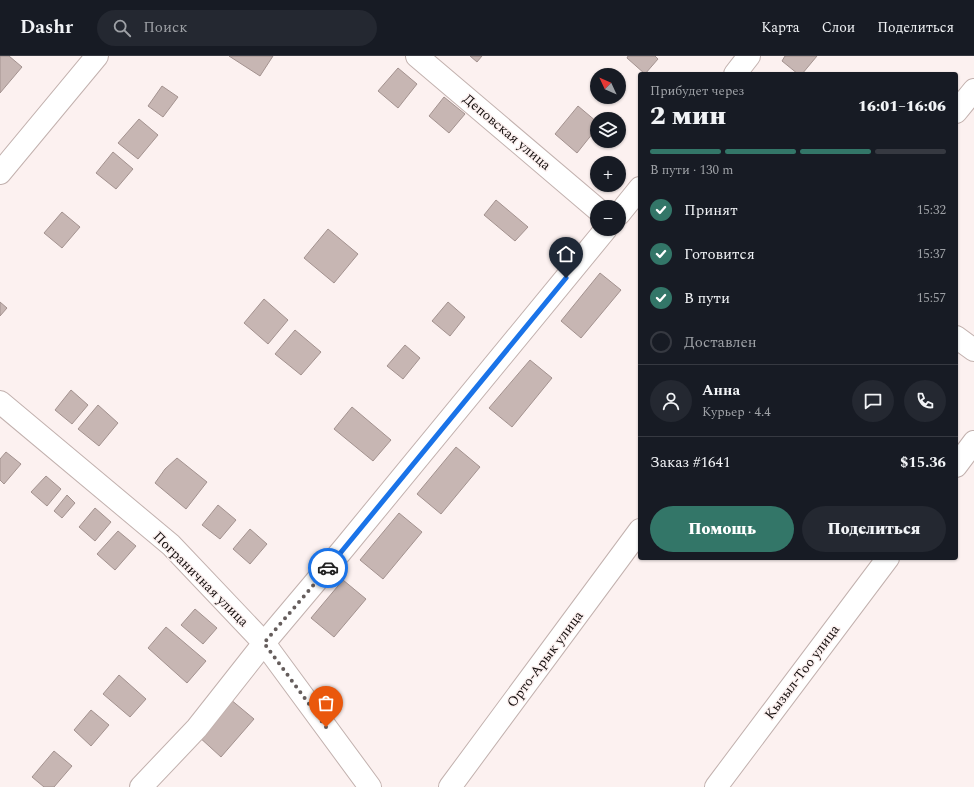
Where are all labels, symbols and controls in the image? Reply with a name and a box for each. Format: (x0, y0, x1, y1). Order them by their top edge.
search box (97, 10, 377, 46)
text: Dashr (20, 13, 73, 42)
text: Поиск (143, 16, 188, 39)
icon: search (111, 17, 133, 39)
text: Карта (761, 17, 800, 38)
text: Слои (822, 17, 855, 38)
text: Поделиться (877, 17, 954, 38)
north arrow (590, 68, 626, 104)
map controls (590, 68, 626, 236)
text: Прибудет через (650, 81, 744, 101)
street label: Деповская улица (458, 89, 556, 175)
text: 16:01–16:06 (858, 95, 946, 118)
text: 2 мин (650, 96, 726, 136)
button: layers (590, 112, 626, 148)
button: + (590, 156, 626, 192)
text: В пути · 130 m (650, 160, 734, 180)
icon: check (650, 199, 672, 221)
text: Принят (684, 199, 738, 222)
button: − (590, 200, 626, 236)
text: 15:32 (917, 200, 946, 220)
pin (549, 237, 583, 278)
icon: home (555, 243, 577, 265)
icon: check (650, 243, 672, 265)
text: Готовится (684, 243, 755, 266)
text: 15:37 (917, 244, 946, 264)
icon: check (650, 287, 672, 309)
text: В пути (684, 287, 730, 310)
text: 15:57 (917, 288, 946, 308)
text: Доставлен (684, 331, 757, 354)
text: Анна (702, 379, 740, 402)
button: person (650, 380, 692, 422)
button: chat (852, 380, 894, 422)
button: phone (904, 380, 946, 422)
text: Курьер · 4.4 (702, 402, 771, 422)
text: Заказ #1641 (650, 451, 730, 474)
text: $15.36 (900, 451, 946, 474)
button: Помощь (650, 506, 794, 552)
button: Поделиться (802, 506, 946, 552)
street label: Пограничная улица (148, 526, 254, 632)
courier (308, 548, 348, 588)
icon: car (317, 557, 339, 579)
street label: Орто-Арык улица (502, 606, 588, 712)
street label: Кызыл-Тоо улица (759, 620, 845, 724)
pin (309, 686, 343, 727)
icon: bag (315, 692, 337, 714)

